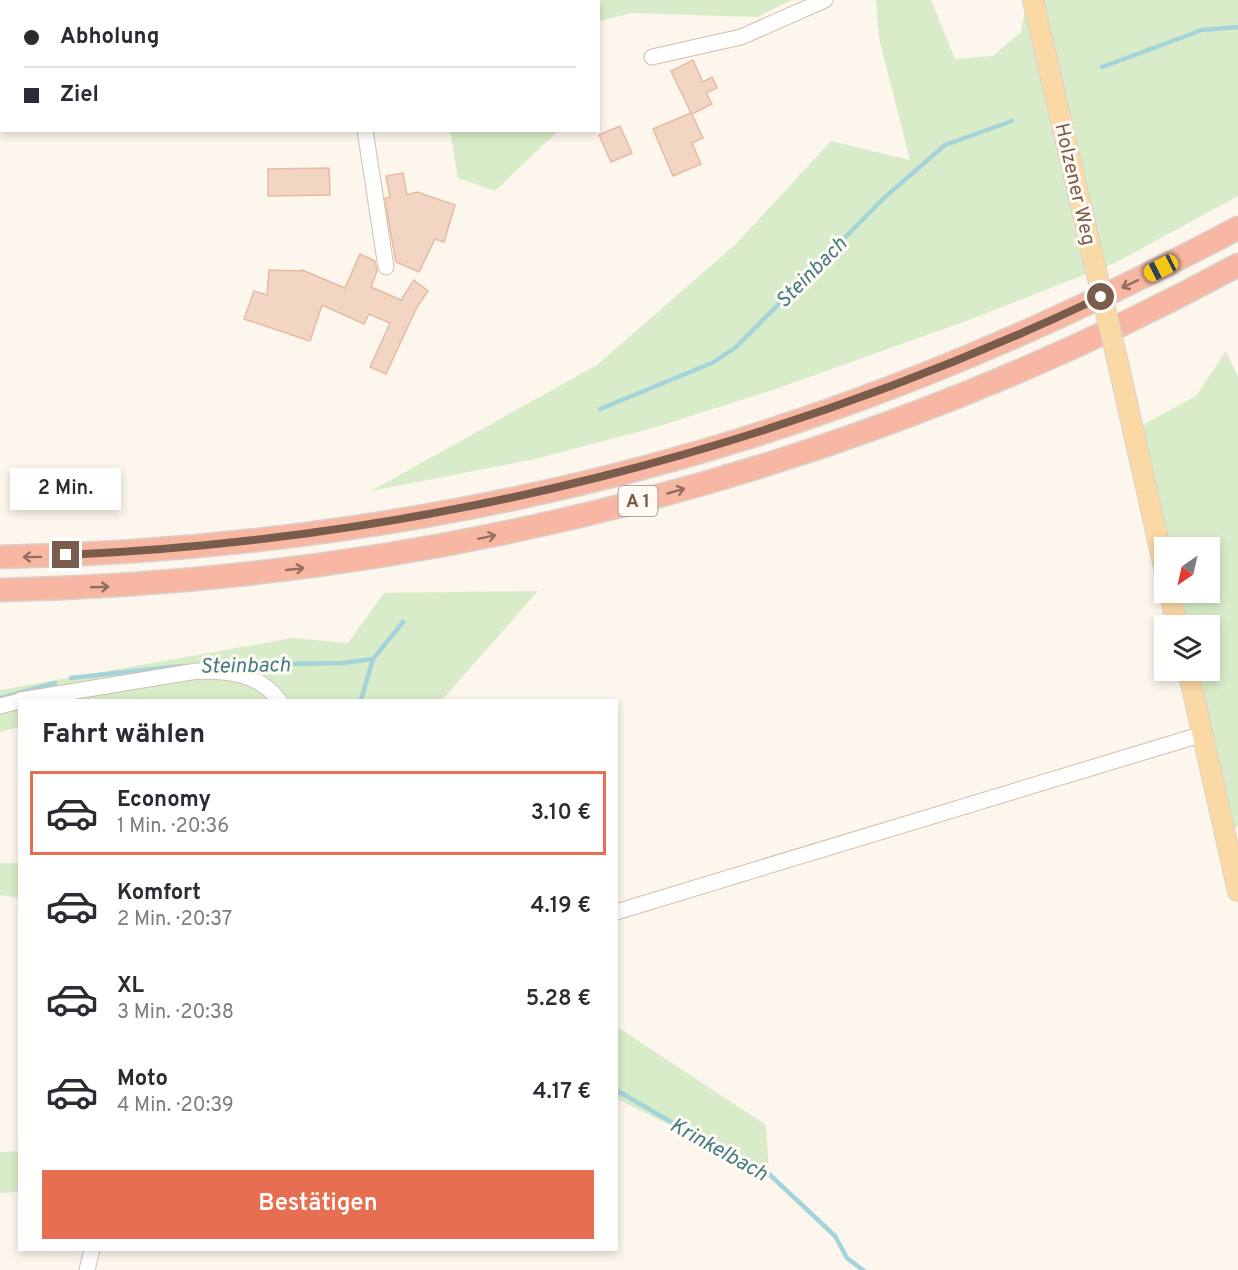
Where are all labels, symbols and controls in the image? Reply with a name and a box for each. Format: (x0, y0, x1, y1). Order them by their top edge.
text: Abholung (60, 24, 159, 51)
text: Ziel (60, 82, 99, 109)
street label: Holzener Weg (1047, 121, 1101, 248)
water label: Steinbach (771, 231, 854, 315)
car (1141, 252, 1181, 284)
one-way arrow (1122, 278, 1140, 290)
route start (1087, 283, 1114, 310)
callout: 2 Min. (10, 468, 122, 510)
text: 2 Min. (38, 476, 93, 502)
one-way arrow (667, 485, 686, 496)
road number: A 1 (618, 486, 658, 516)
one-way arrow (477, 531, 496, 542)
north arrow (1154, 537, 1220, 603)
map controls (1154, 537, 1220, 681)
route end (52, 541, 79, 568)
one-way arrow (23, 551, 43, 562)
one-way arrow (284, 563, 304, 574)
one-way arrow (90, 581, 110, 592)
button: layers (1154, 615, 1220, 681)
water label: Steinbach (200, 652, 291, 681)
text: Fahrt wählen (42, 718, 205, 752)
icon: car (45, 786, 99, 840)
text: Economy (117, 787, 211, 814)
text: 3.10 € (531, 800, 591, 827)
text: 1 Min. · 20:36 (117, 814, 229, 840)
icon: car (45, 879, 99, 933)
text: Komfort (117, 880, 201, 907)
text: 4.19 € (531, 893, 591, 920)
text: 2 Min. · 20:37 (117, 907, 232, 933)
icon: car (45, 972, 99, 1026)
text: XL (117, 973, 144, 1000)
text: 5.28 € (526, 986, 591, 1013)
text: 3 Min. · 20:38 (117, 1000, 234, 1026)
icon: car (45, 1065, 99, 1119)
text: Moto (117, 1066, 168, 1093)
text: 4.17 € (533, 1079, 591, 1106)
text: 4 Min. · 20:39 (117, 1093, 234, 1119)
water label: Krinkelbach (665, 1112, 772, 1189)
button: Bestätigen (42, 1170, 594, 1239)

